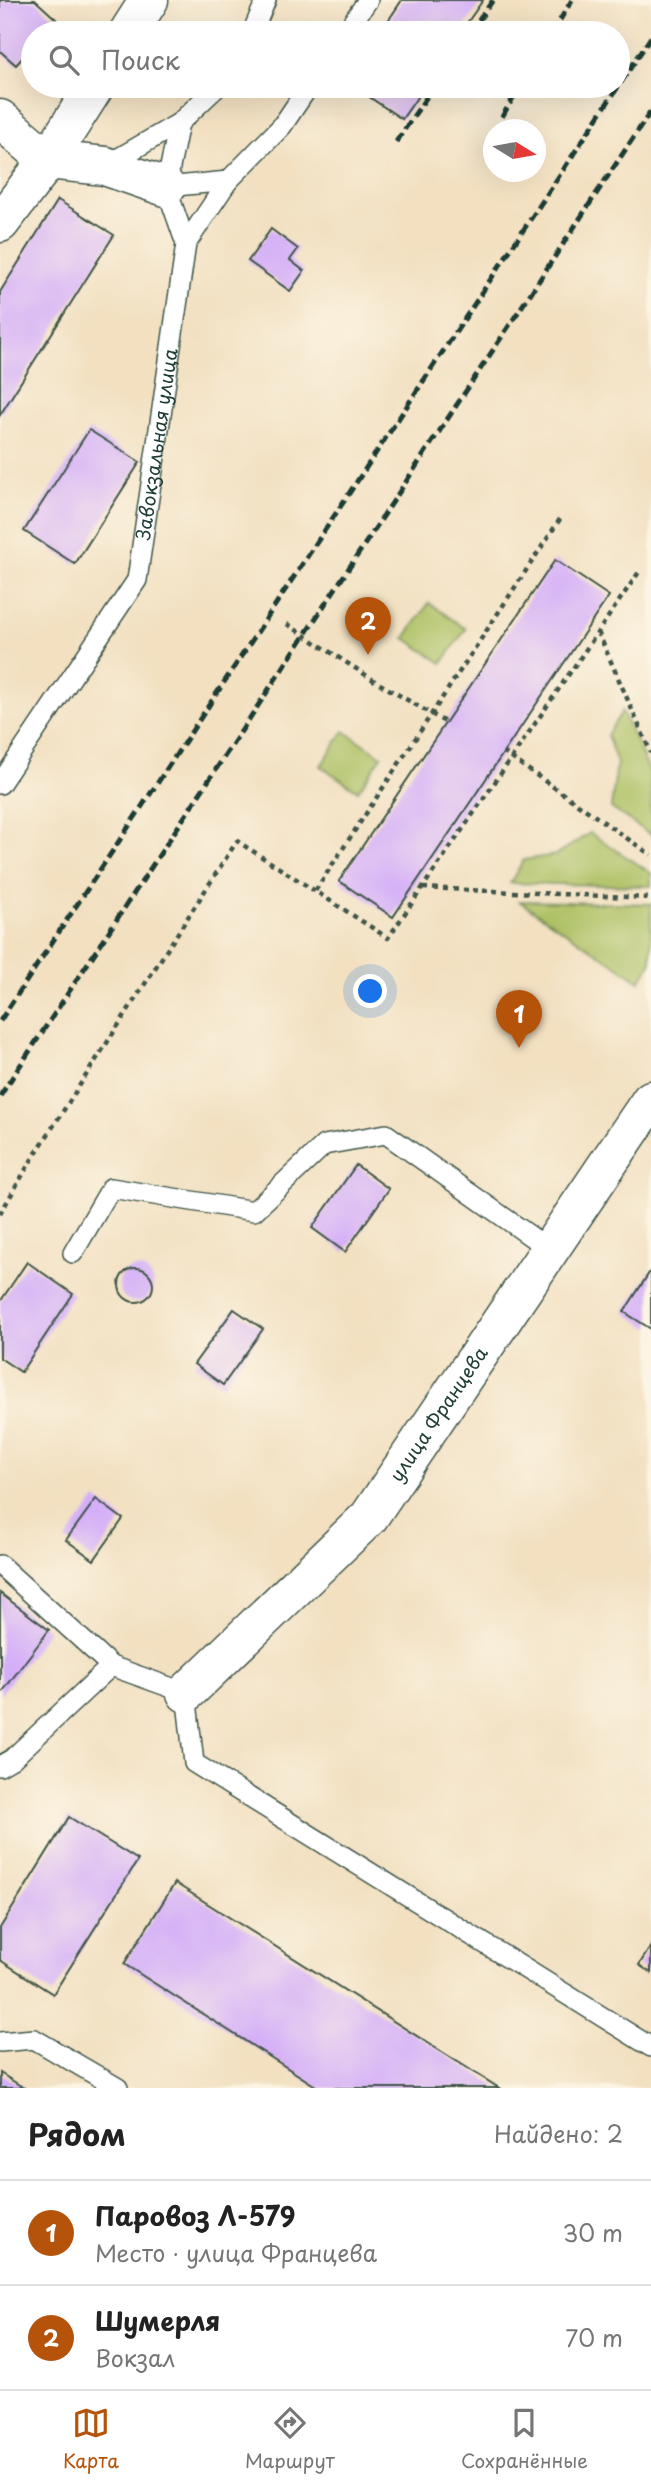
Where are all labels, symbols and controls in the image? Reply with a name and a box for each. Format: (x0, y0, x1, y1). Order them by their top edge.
search box (21, 21, 630, 98)
text: Поиск (101, 40, 180, 79)
icon: search (45, 41, 83, 79)
north arrow (483, 119, 546, 182)
street label: Завокзальная улица (128, 346, 184, 542)
pin: 2 (345, 597, 391, 655)
your location (353, 974, 387, 1008)
pin: 1 (496, 990, 542, 1048)
street label: улица Францева (382, 1340, 494, 1487)
text: Рядом (28, 2111, 126, 2156)
text: Найдено: 2 (494, 2116, 623, 2151)
text: Паровоз Л-579 (95, 2196, 295, 2235)
text: 1 (46, 2215, 57, 2250)
text: 30 m (562, 2215, 623, 2250)
text: Место · улица Францева (95, 2235, 377, 2270)
text: Шумерля (95, 2301, 220, 2340)
text: 2 (43, 2320, 59, 2355)
text: 70 m (565, 2320, 623, 2355)
text: Вокзал (95, 2340, 175, 2375)
tab: Карта (63, 2404, 119, 2474)
tab: Маршрут (245, 2404, 335, 2474)
tab: Сохранённые (461, 2404, 588, 2474)

